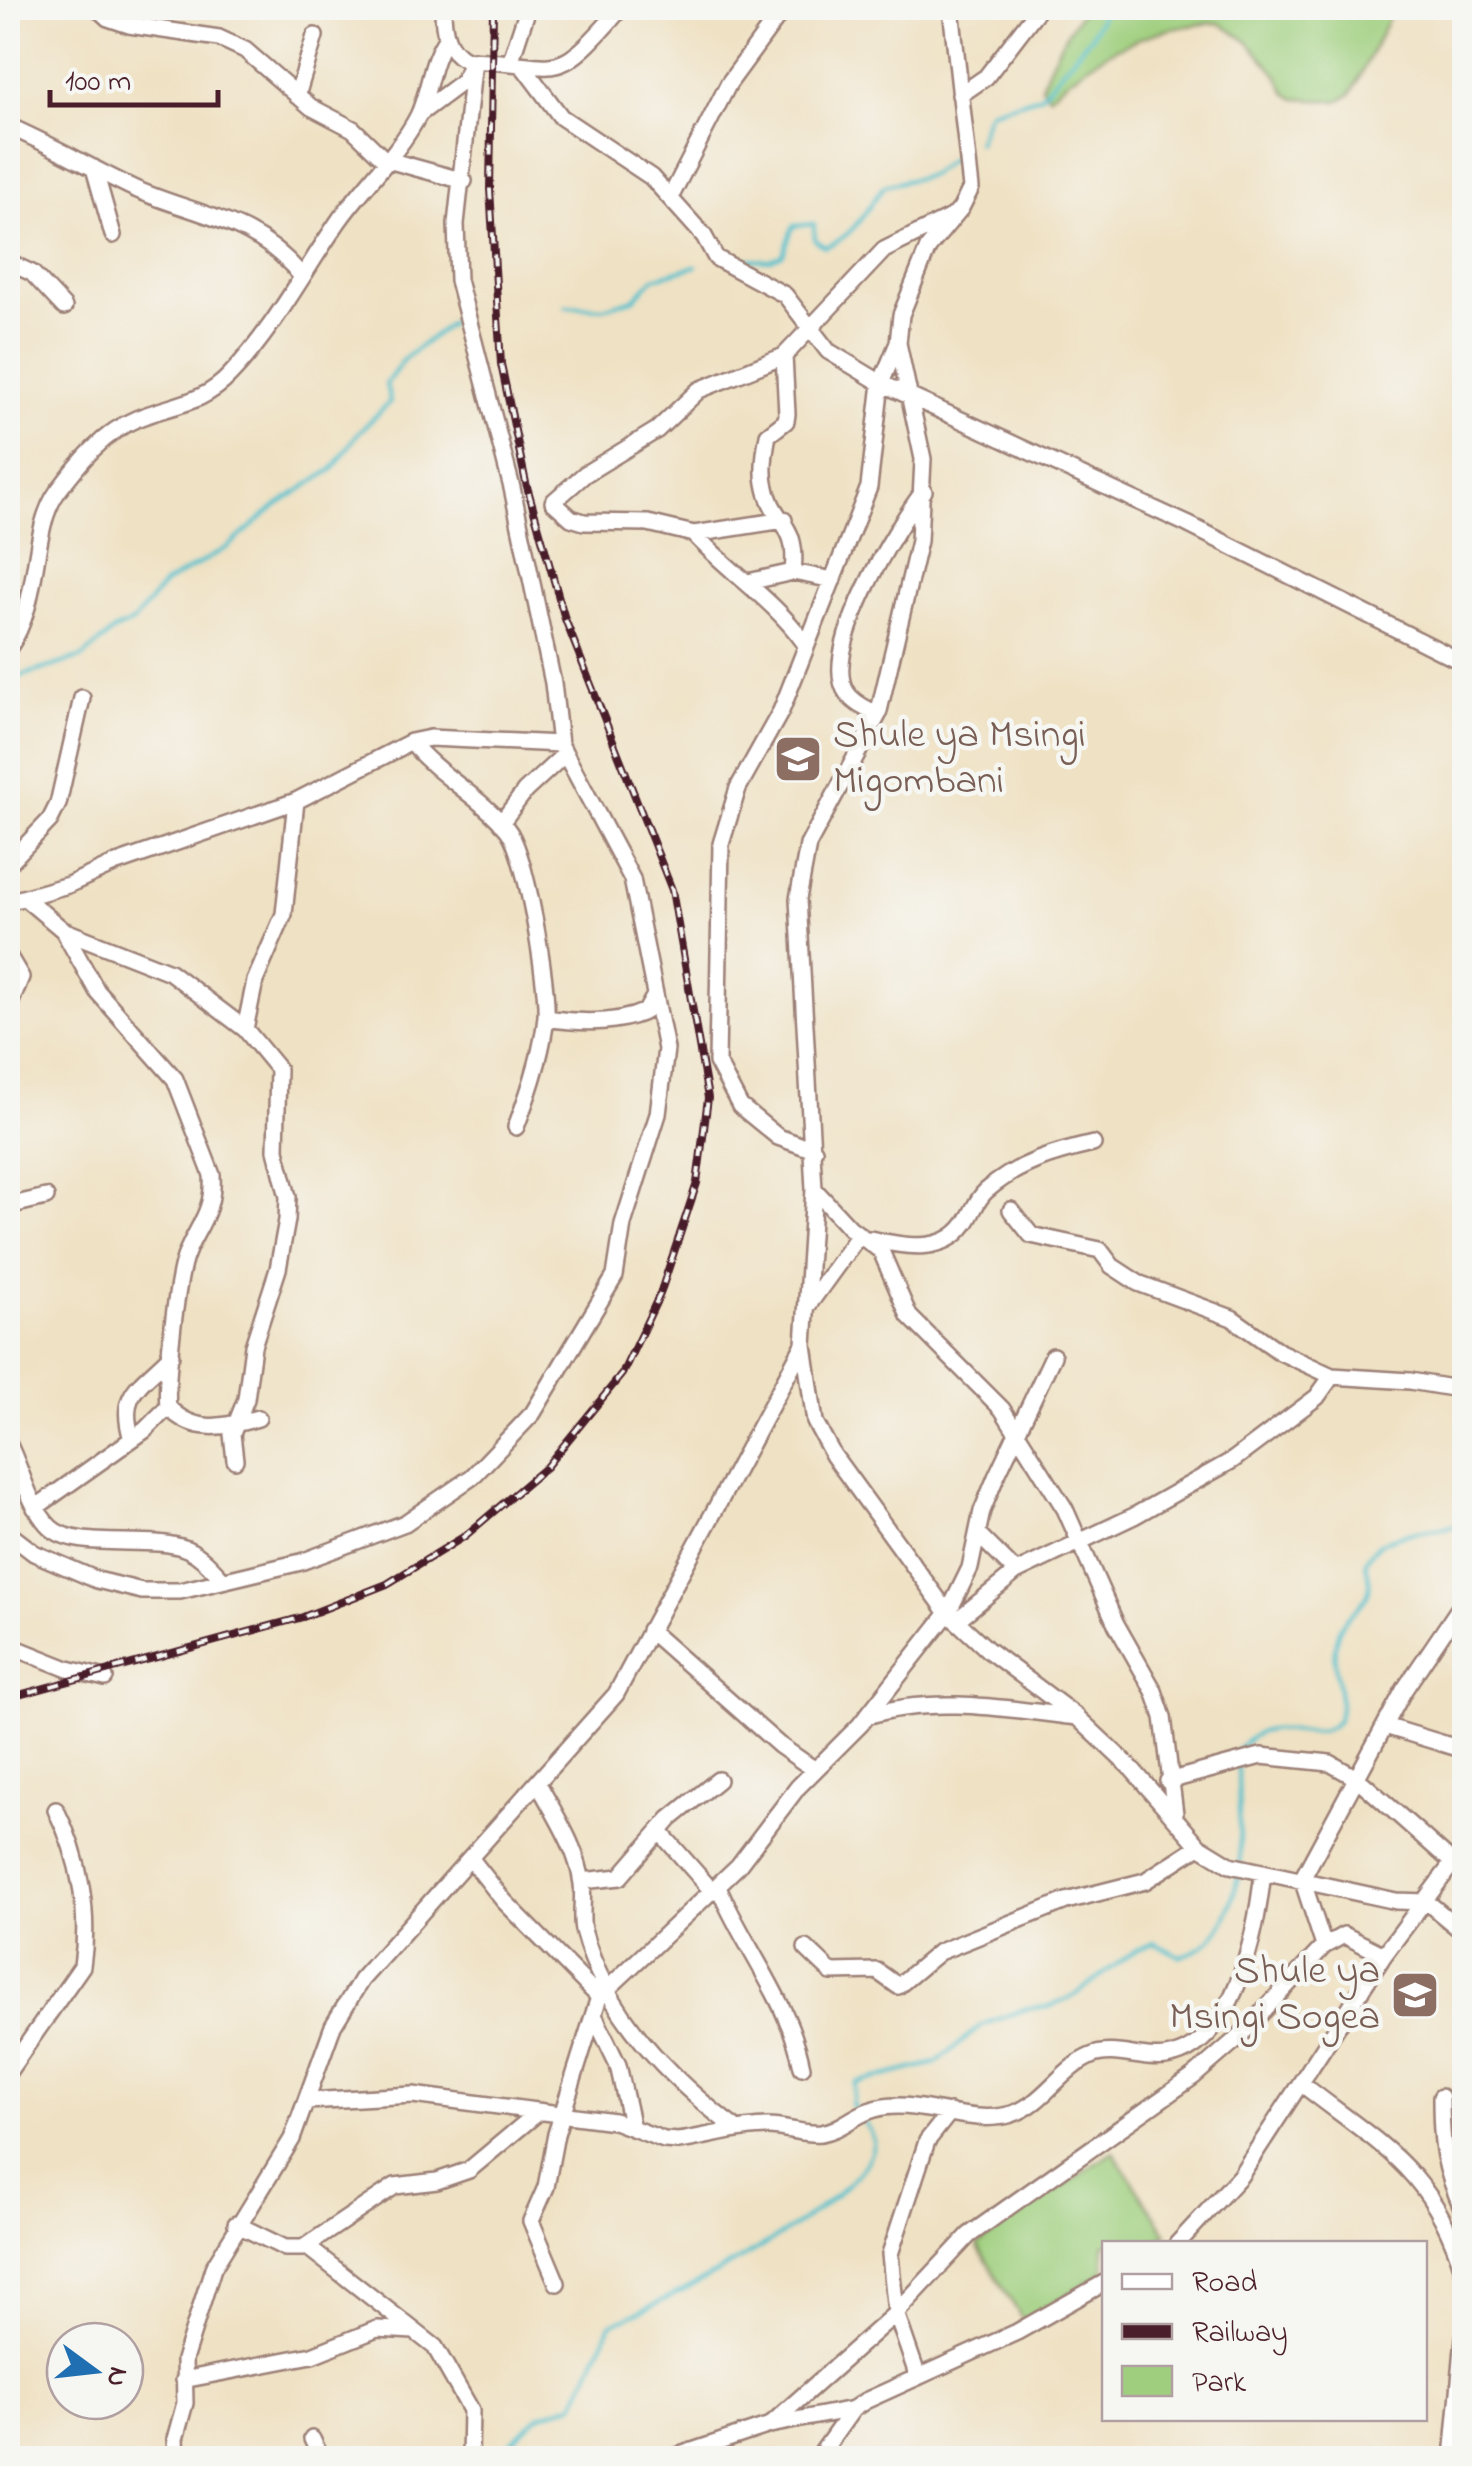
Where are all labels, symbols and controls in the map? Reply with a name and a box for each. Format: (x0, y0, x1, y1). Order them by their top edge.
scale bar (50, 45, 218, 107)
text: 100 m (65, 61, 131, 105)
place label: Shule ya Msingi Migombani (833, 707, 1086, 812)
school or university icon: Shule ya Msingi Migombani (772, 733, 824, 785)
place label: Shule ya Msingi Sogea (1169, 1943, 1380, 2048)
school or university icon: Shule ya Msingi Sogea (1389, 1969, 1441, 2021)
legend (1102, 2241, 1427, 2421)
text: Road (1192, 2262, 1257, 2306)
text: Railway (1192, 2312, 1288, 2356)
north arrow (45, 2321, 145, 2421)
text: N (94, 2362, 138, 2391)
text: Park (1192, 2362, 1247, 2406)

